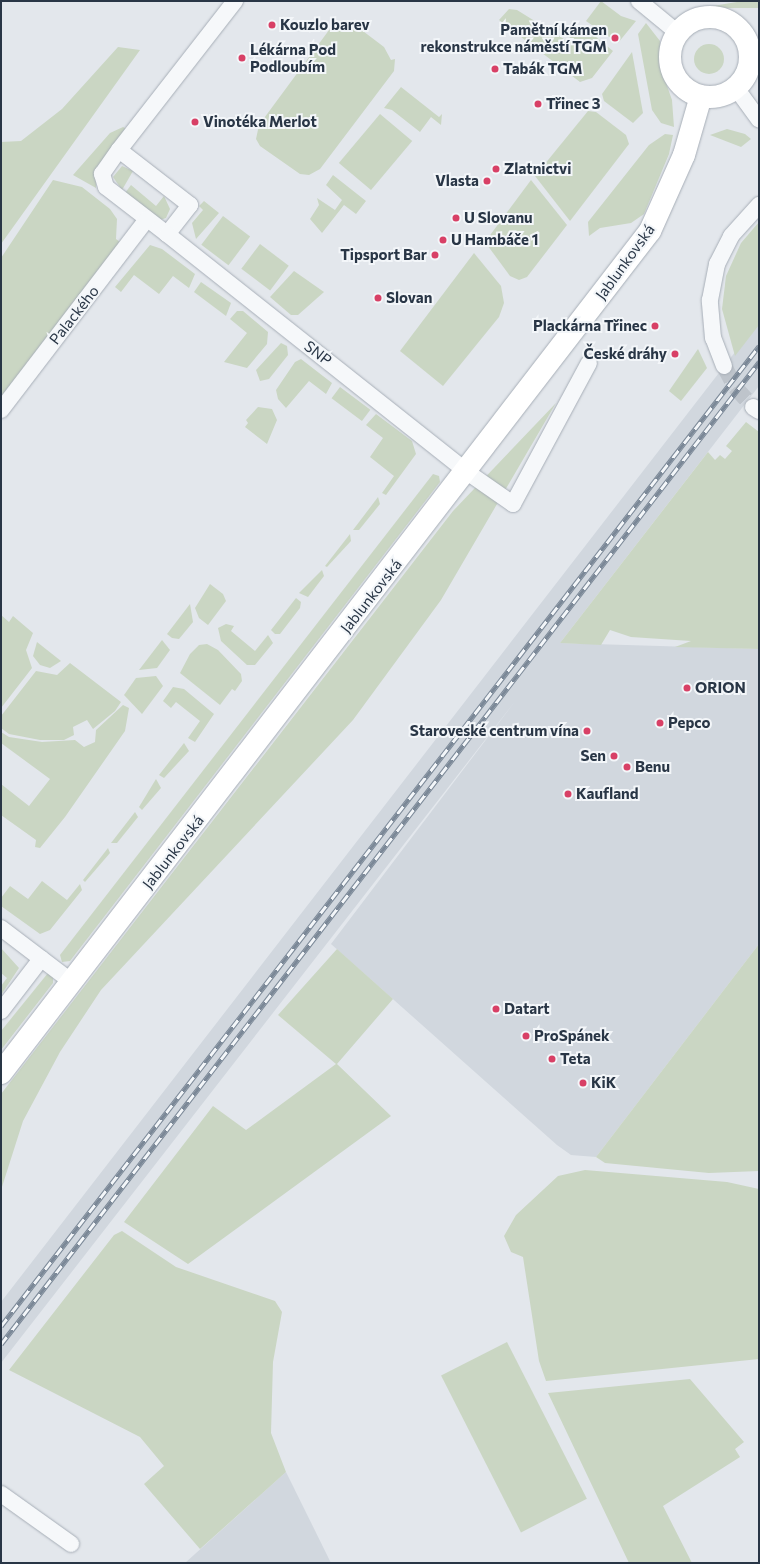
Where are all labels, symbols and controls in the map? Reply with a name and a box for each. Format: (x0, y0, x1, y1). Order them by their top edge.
place label: Kouzlo barev (280, 16, 370, 34)
marker: Kouzlo barev (267, 20, 277, 30)
place label: Pamětní kámen rekonstrukce náměstí TGM (421, 20, 607, 55)
marker: Pamětní kámen rekonstrukce náměstí TGM (610, 33, 620, 43)
place label: Lékárna Pod Podloubím (250, 40, 336, 75)
marker: Lékárna Pod Podloubím (237, 53, 247, 63)
place label: Tabák TGM (503, 60, 582, 78)
marker: Tabák TGM (490, 64, 500, 74)
place label: Třinec 3 (546, 95, 601, 113)
marker: Třinec 3 (533, 99, 543, 109)
place label: Vinotéka Merlot (203, 113, 317, 131)
marker: Vinotéka Merlot (190, 117, 200, 127)
place label: Zlatnictvi (504, 160, 571, 178)
marker: Zlatnictvi (491, 164, 501, 174)
place label: Vlasta (435, 172, 479, 190)
marker: Vlasta (482, 176, 492, 186)
place label: U Slovanu (464, 209, 533, 227)
marker: U Slovanu (451, 213, 461, 223)
street label: Jablunkovská (592, 221, 658, 303)
place label: U Hambáče 1 (451, 231, 539, 249)
marker: U Hambáče 1 (438, 235, 448, 245)
place label: Tipsport Bar (340, 246, 427, 264)
marker: Tipsport Bar (430, 250, 440, 260)
street label: Palackého (45, 282, 103, 348)
place label: Slovan (386, 289, 432, 307)
marker: Slovan (373, 293, 383, 303)
place label: Plackárna Třinec (533, 317, 647, 335)
marker: Plackárna Třinec (650, 321, 660, 331)
street label: SNP (301, 337, 335, 369)
place label: České dráhy (584, 345, 667, 363)
marker: České dráhy (670, 349, 680, 359)
street label: Jablunkovská (337, 556, 405, 636)
place label: ORION (695, 679, 746, 697)
marker: ORION (682, 683, 692, 693)
place label: Pepco (668, 714, 711, 732)
marker: Pepco (655, 718, 665, 728)
place label: Staroveské centrum vína (410, 722, 579, 740)
marker: Staroveské centrum vína (582, 726, 592, 736)
place label: Sen (580, 747, 606, 765)
marker: Sen (609, 751, 619, 761)
place label: Benu (635, 758, 670, 776)
marker: Benu (622, 762, 632, 772)
place label: Kaufland (576, 785, 639, 803)
marker: Kaufland (563, 789, 573, 799)
street label: Jablunkovská (139, 812, 207, 892)
place label: Datart (504, 1000, 550, 1018)
marker: Datart (491, 1004, 501, 1014)
place label: ProSpánek (534, 1027, 610, 1045)
marker: ProSpánek (521, 1031, 531, 1041)
place label: Teta (560, 1050, 591, 1068)
marker: Teta (547, 1054, 557, 1064)
place label: KiK (591, 1074, 616, 1092)
marker: KiK (578, 1078, 588, 1088)

